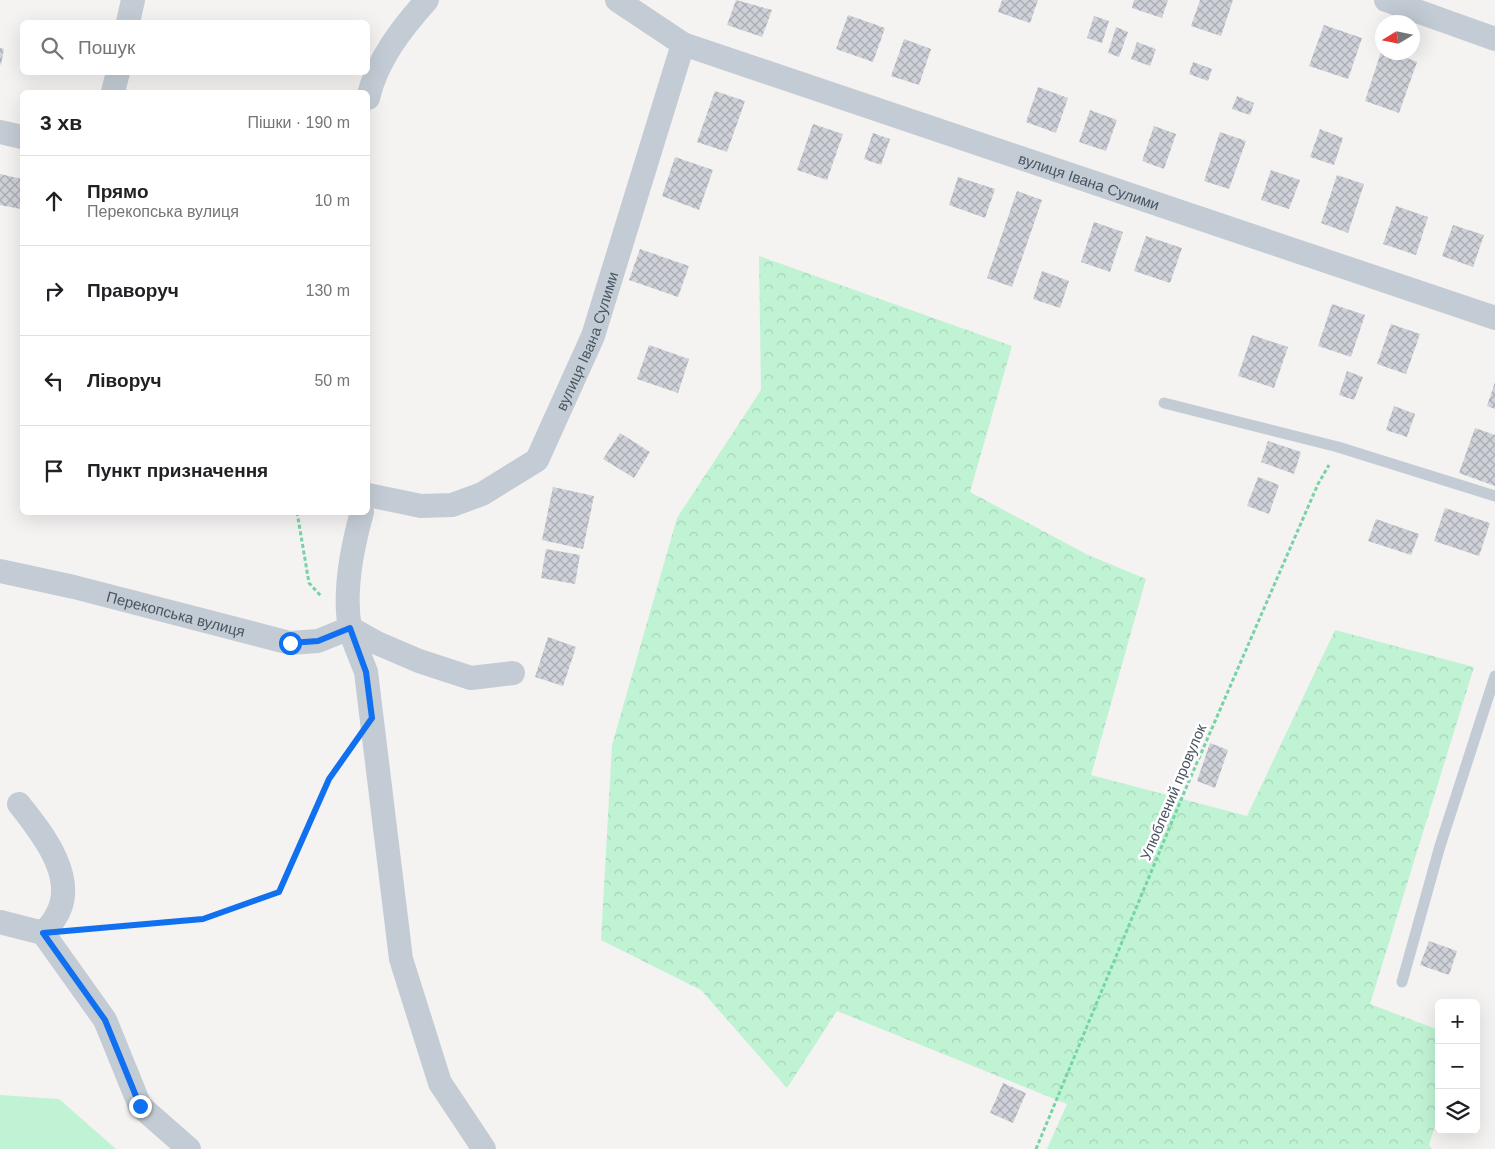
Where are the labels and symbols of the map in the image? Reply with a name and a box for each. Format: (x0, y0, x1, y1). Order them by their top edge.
north arrow (1375, 15, 1420, 60)
street label: вулиця Івана Сулими (1016, 149, 1162, 213)
street label: вулиця Івана Сулими (552, 269, 621, 413)
street label: Перекопська вулиця (105, 587, 247, 640)
route start (279, 632, 302, 655)
street label: Улюблений провулок (1137, 721, 1210, 863)
route end (129, 1095, 152, 1118)

